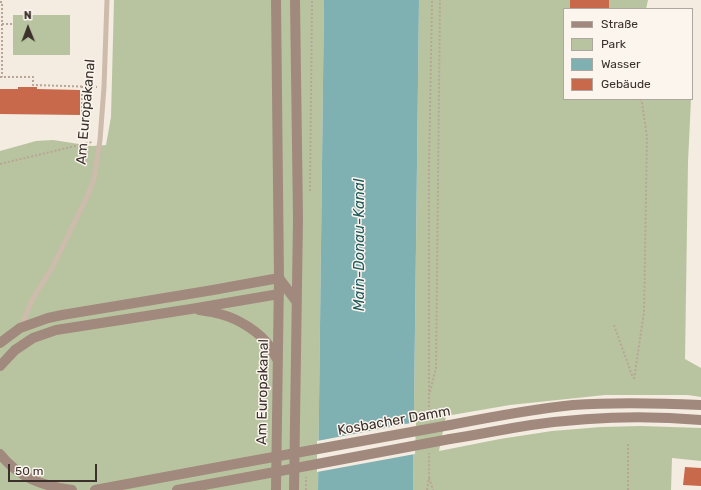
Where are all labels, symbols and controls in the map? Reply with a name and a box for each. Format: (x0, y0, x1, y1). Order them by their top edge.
north arrow (8, 8, 48, 48)
legend (563, 8, 693, 100)
text: N (24, 9, 32, 22)
text: Straße (601, 17, 638, 31)
text: Park (601, 37, 626, 51)
text: Wasser (601, 57, 641, 71)
street label: Am Europakanal (73, 59, 99, 165)
text: Gebäude (601, 77, 651, 91)
water label: Main-Donau-Kanal (351, 179, 369, 311)
street label: Am Europakanal (254, 339, 272, 445)
street label: Kosbacher Damm (336, 403, 452, 439)
scale bar (10, 456, 99, 482)
text: 50 m (15, 464, 43, 478)

